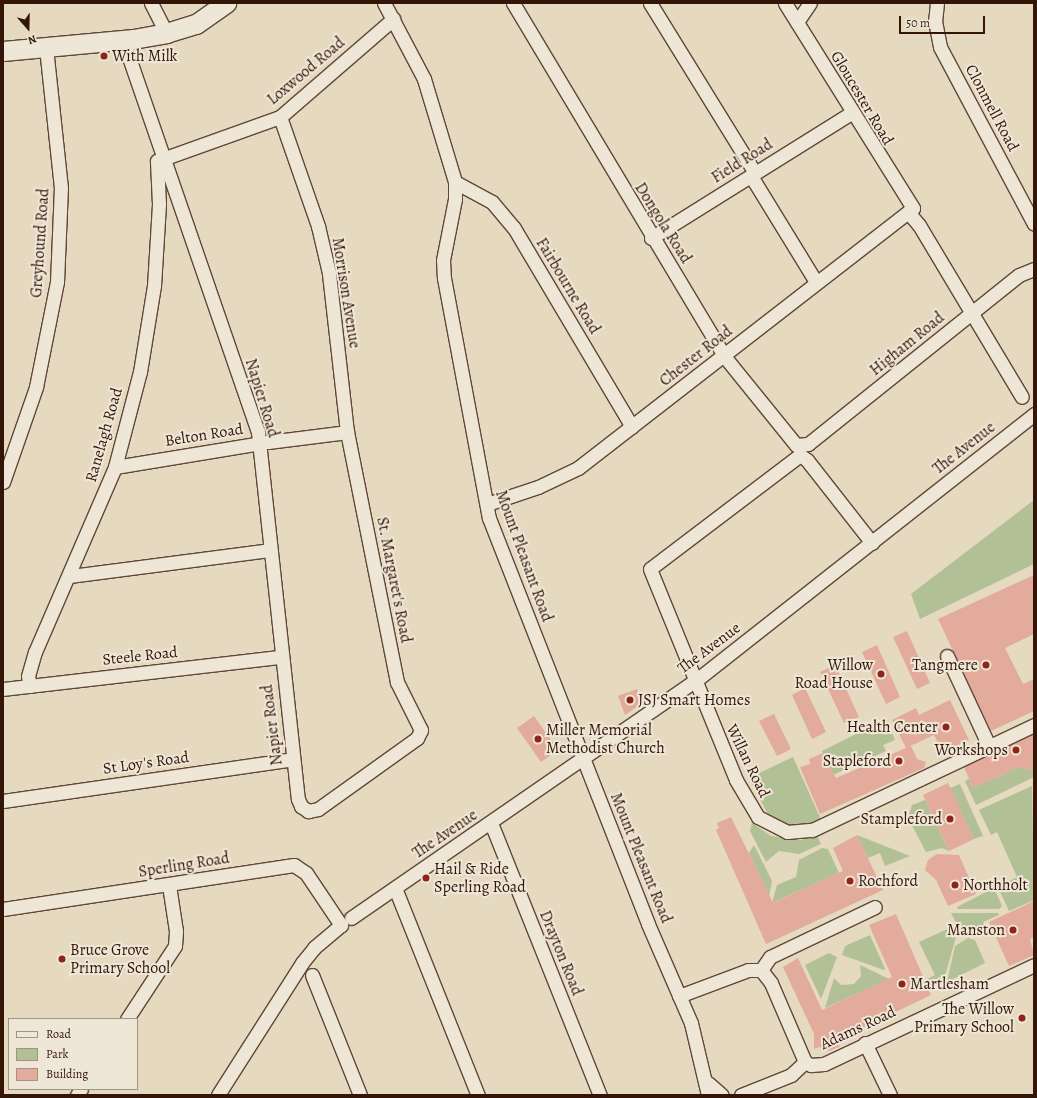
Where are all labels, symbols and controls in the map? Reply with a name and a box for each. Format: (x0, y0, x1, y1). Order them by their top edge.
north arrow (8, 8, 48, 48)
scale bar (901, 8, 987, 34)
text: 50 m (906, 15, 930, 31)
text: N (26, 31, 39, 48)
street label: Loxwood Road (263, 33, 349, 109)
place label: With Milk (112, 46, 178, 66)
street label: Gloucester Road (826, 48, 898, 148)
marker: With Milk (99, 51, 109, 61)
street label: Clonmell Road (961, 61, 1023, 155)
street label: Field Road (708, 135, 776, 187)
street label: Dongola Road (631, 179, 695, 267)
street label: Greyhound Road (27, 188, 53, 298)
street label: Fairbourne Road (532, 234, 604, 338)
street label: Morrison Avenue (328, 236, 364, 350)
street label: Higham Road (866, 308, 948, 380)
street label: Chester Road (656, 322, 736, 390)
street label: Napier Road (241, 356, 283, 440)
street label: Ranelagh Road (81, 386, 127, 484)
street label: The Avenue (929, 418, 999, 478)
street label: Belton Road (164, 419, 244, 451)
street label: Mount Pleasant Road (491, 487, 557, 625)
street label: St. Margaret's Road (372, 515, 416, 645)
street label: The Avenue (674, 618, 744, 678)
street label: Steele Road (101, 642, 179, 670)
place label: Willow Road House (795, 655, 873, 693)
place label: Tangmere (912, 655, 978, 675)
marker: Tangmere (981, 660, 991, 670)
marker: Willow Road House (876, 669, 886, 679)
street label: Napier Road (258, 683, 286, 767)
place label: JSJ Smart Homes (638, 690, 750, 710)
marker: JSJ Smart Homes (625, 695, 635, 705)
place label: Health Center (847, 717, 938, 737)
place label: Miller Memorial Methodist Church (546, 720, 665, 758)
street label: Willan Road (722, 721, 774, 801)
marker: Health Center (941, 722, 951, 732)
marker: Miller Memorial Methodist Church (533, 734, 543, 744)
place label: Workshops (934, 740, 1008, 760)
marker: Workshops (1011, 745, 1021, 755)
street label: St Loy's Road (102, 747, 190, 779)
place label: Stapleford (823, 751, 891, 771)
marker: Stapleford (894, 756, 904, 766)
street label: Mount Pleasant Road (606, 790, 676, 926)
street label: The Avenue (409, 805, 481, 863)
place label: Stampleford (860, 809, 942, 829)
marker: Stampleford (945, 814, 955, 824)
street label: Sperling Road (137, 848, 231, 882)
place label: Hail & Ride Sperling Road (434, 859, 526, 897)
place label: Rochford (858, 871, 918, 891)
marker: Hail & Ride Sperling Road (421, 873, 431, 883)
place label: Northholt (963, 875, 1028, 895)
marker: Rochford (845, 876, 855, 886)
marker: Northholt (950, 880, 960, 890)
street label: Drayton Road (535, 908, 587, 998)
place label: Manston (947, 920, 1005, 940)
marker: Manston (1008, 925, 1018, 935)
place label: Bruce Grove Primary School (70, 940, 170, 978)
marker: Bruce Grove Primary School (57, 954, 67, 964)
place label: Martlesham (910, 974, 989, 994)
marker: Martlesham (897, 979, 907, 989)
place label: The Willow Primary School (914, 999, 1014, 1037)
street label: Adams Road (817, 1002, 899, 1054)
marker: The Willow Primary School (1017, 1013, 1027, 1023)
legend (8, 1018, 138, 1090)
text: Road (46, 1026, 71, 1042)
text: Park (46, 1046, 69, 1062)
text: Building (46, 1066, 88, 1082)

